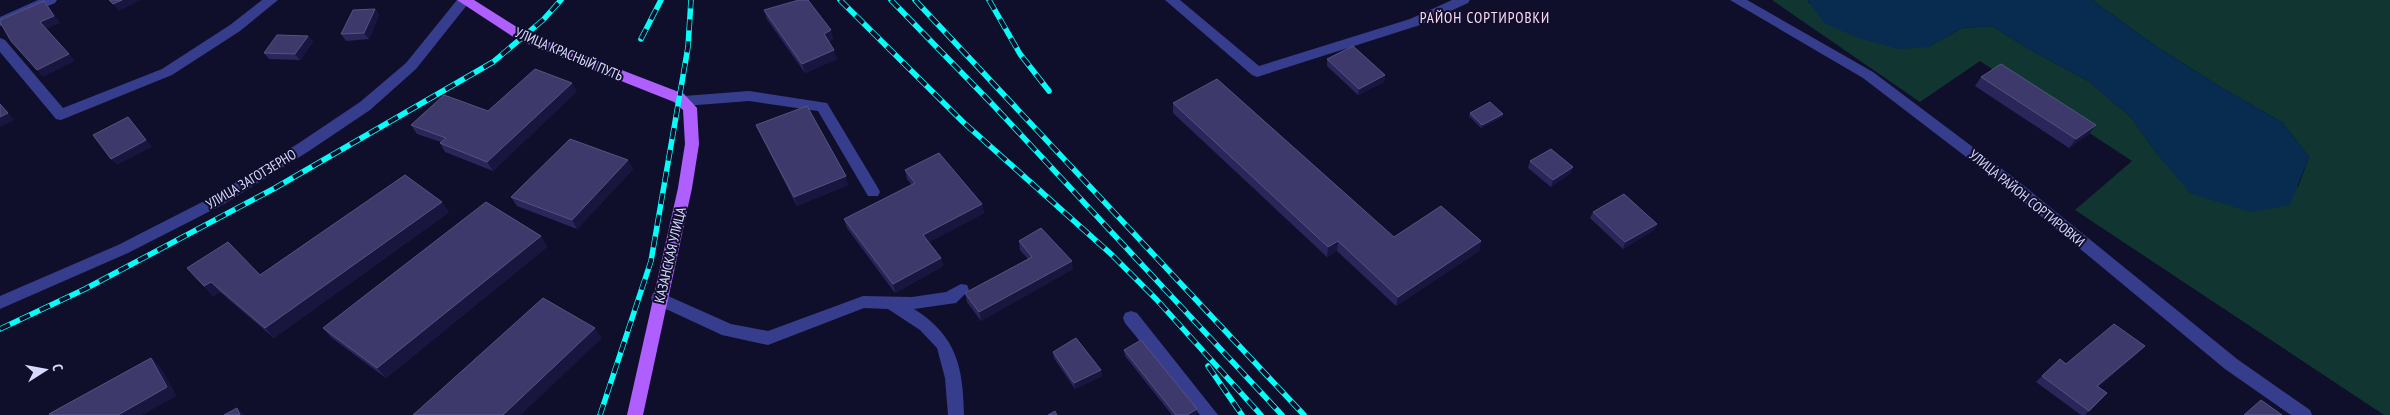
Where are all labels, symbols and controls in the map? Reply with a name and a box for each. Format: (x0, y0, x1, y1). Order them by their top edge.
district label: РАЙОН СОРТИРОВКИ (1420, 8, 1550, 27)
street label: УЛИЦА КРАСНЫЙ ПУТЬ (512, 23, 626, 85)
street label: УЛИЦА ЗАГОТЗЕРНО (203, 145, 300, 213)
street label: УЛИЦА РАЙОН СОРТИРОВКИ (1965, 146, 2089, 250)
street label: КАЗАНСКАЯ УЛИЦА (650, 205, 690, 305)
north arrow (20, 345, 70, 395)
text: С (48, 363, 67, 373)

